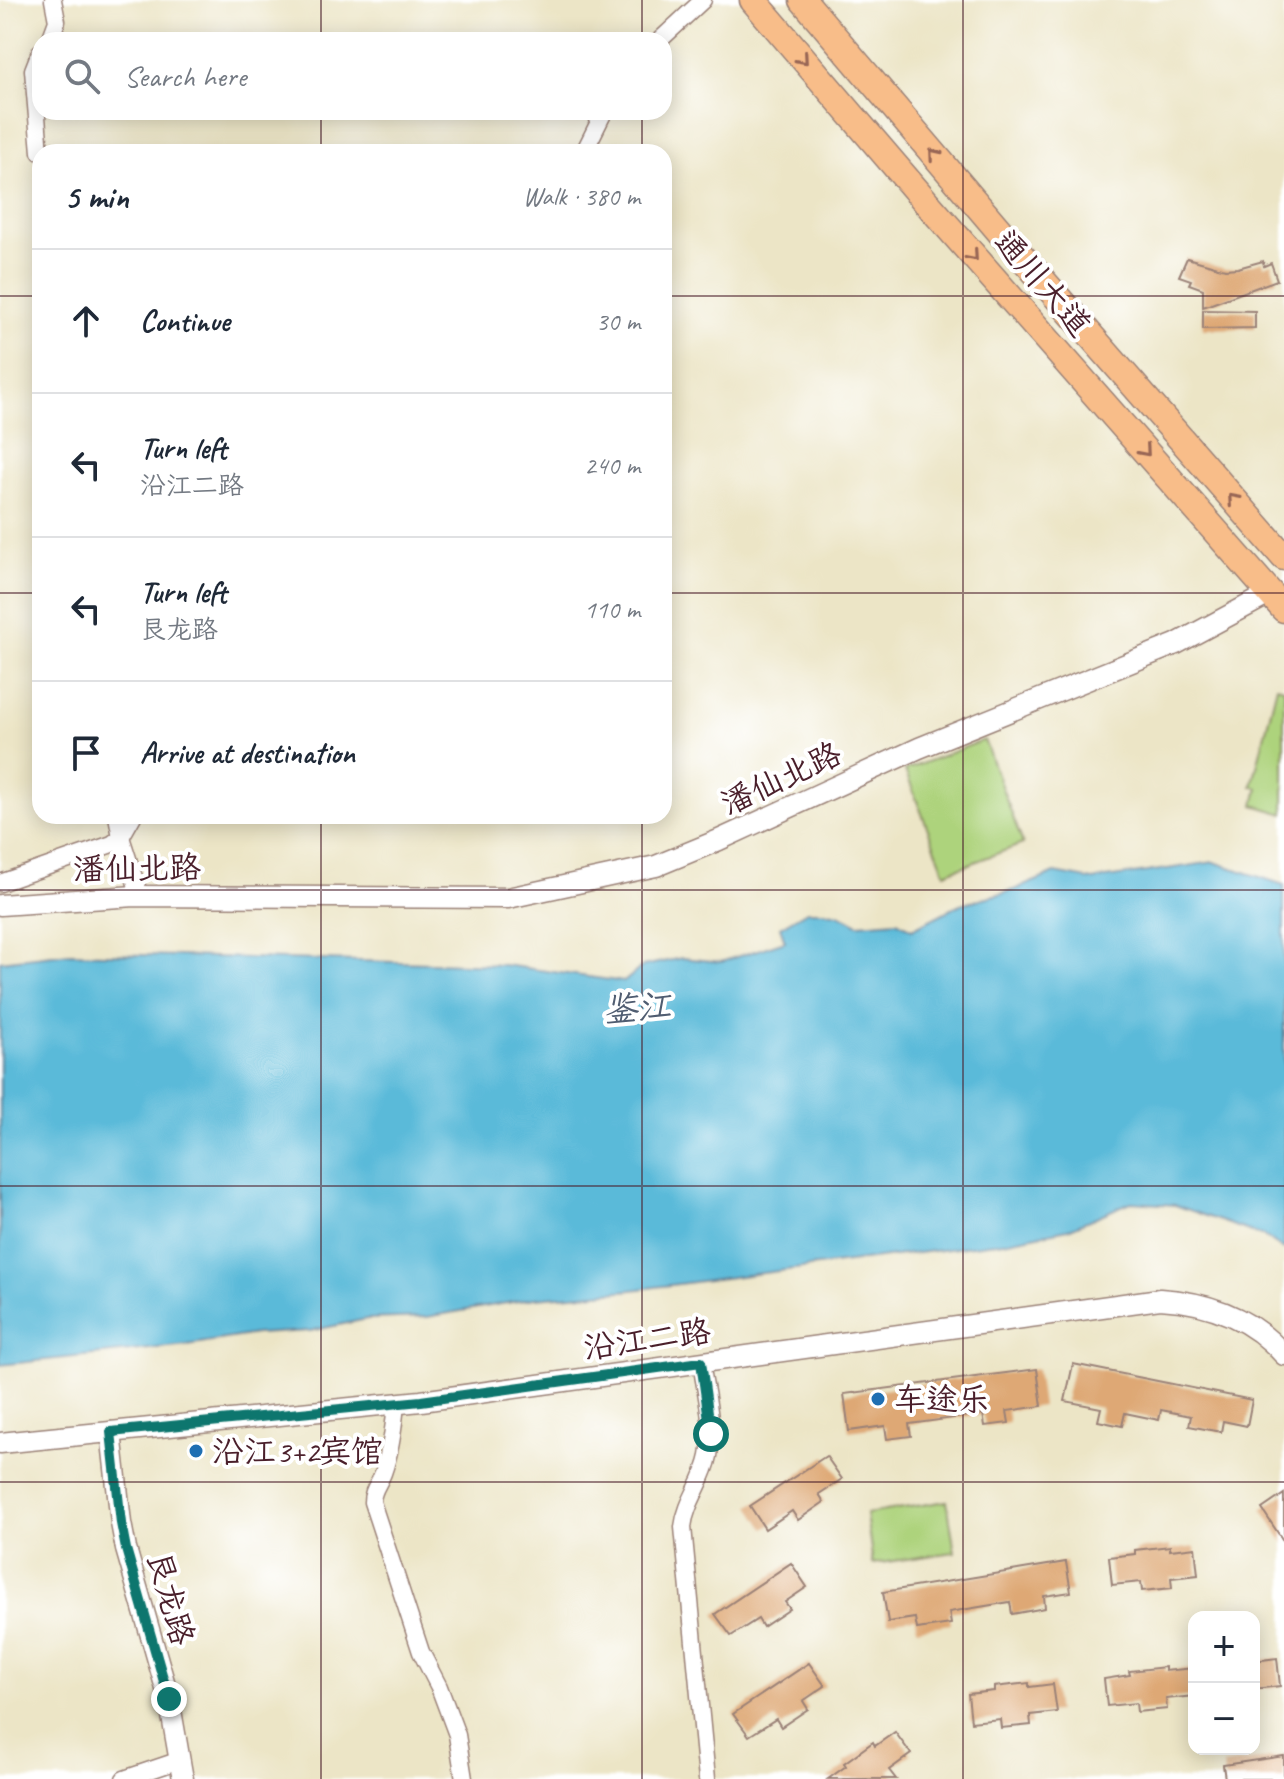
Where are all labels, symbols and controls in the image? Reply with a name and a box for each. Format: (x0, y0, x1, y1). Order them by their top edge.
search box (32, 32, 672, 120)
one-way arrow (793, 50, 808, 65)
icon: search (60, 54, 104, 98)
text: Search here (124, 57, 246, 95)
one-way arrow (929, 149, 944, 164)
text: 5 min (64, 175, 129, 218)
text: Walk · 380 m (523, 180, 640, 213)
street label: 通川大道 (985, 222, 1100, 345)
one-way arrow (964, 246, 978, 261)
icon: ahead (64, 299, 108, 343)
text: Continue (140, 302, 230, 340)
text: 30 m (596, 305, 640, 338)
text: Turn left (140, 429, 227, 467)
one-way arrow (1136, 441, 1150, 456)
icon: left (64, 443, 108, 487)
text: 240 m (584, 449, 640, 482)
text: 沿江二路 (140, 469, 244, 502)
one-way arrow (1228, 493, 1242, 508)
text: Turn left (140, 573, 227, 611)
icon: left (64, 587, 108, 631)
text: 110 m (584, 593, 640, 626)
text: 艮龙路 (140, 613, 218, 646)
icon: arrive (64, 731, 108, 775)
street label: 潘仙北路 (715, 733, 848, 824)
text: Arrive at destination (140, 734, 355, 772)
street label: 潘仙北路 (73, 847, 201, 890)
water label: 鉴江 (602, 984, 674, 1031)
street label: 沿江二路 (581, 1310, 713, 1369)
place label: 车途乐 (894, 1379, 990, 1420)
marker: 车途乐 (869, 1390, 887, 1408)
route start (693, 1416, 729, 1452)
place label: 沿江3+2宾馆 (212, 1431, 383, 1472)
marker: 沿江3+2宾馆 (187, 1442, 205, 1460)
street label: 艮龙路 (138, 1546, 203, 1650)
map controls (1188, 1611, 1260, 1755)
button: + (1188, 1611, 1260, 1683)
route end (151, 1681, 187, 1717)
button: − (1188, 1683, 1260, 1755)

